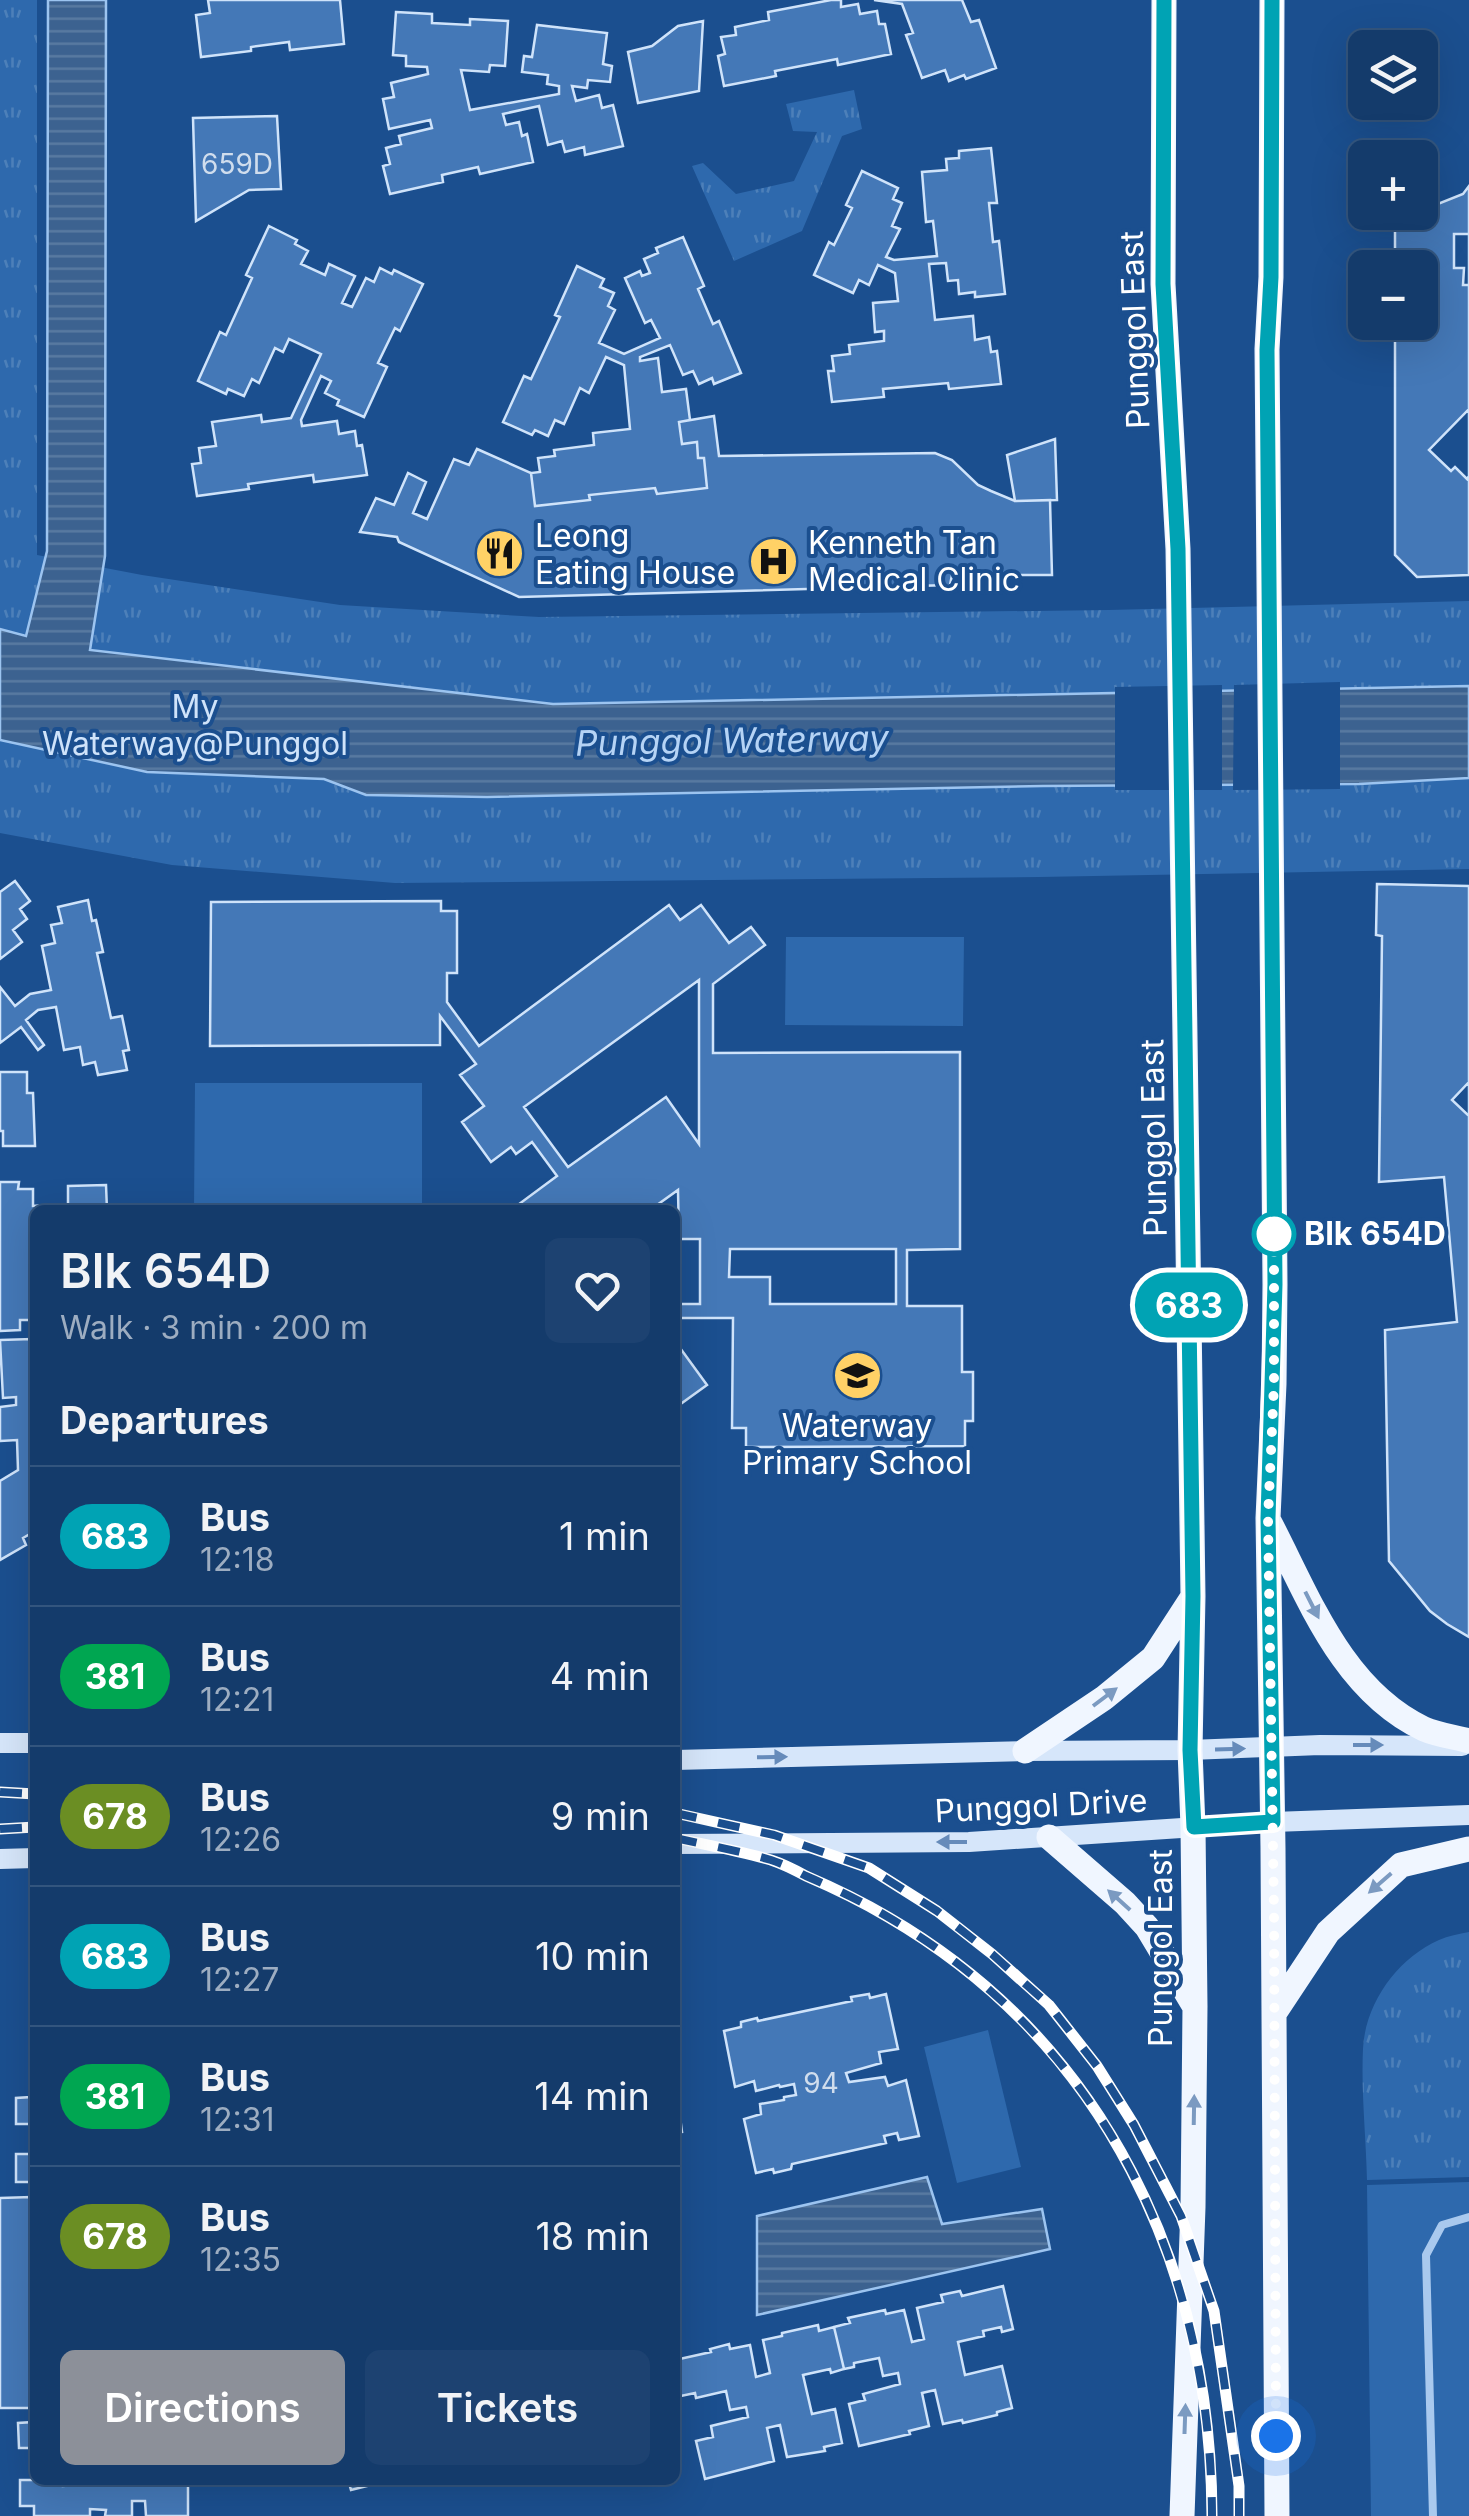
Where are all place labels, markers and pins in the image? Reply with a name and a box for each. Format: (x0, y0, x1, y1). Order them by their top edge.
place label: Leong Eating House (535, 516, 735, 592)
place label: Kenneth Tan Medical Clinic (808, 523, 1020, 599)
restaurant icon: Leong Eating House (474, 528, 526, 580)
hospital icon: Kenneth Tan Medical Clinic (747, 535, 799, 587)
marker: Blk 654D (1253, 1213, 1295, 1255)
place label: Blk 654D (1304, 1214, 1446, 1253)
school or university icon: Waterway Primary School (831, 1350, 883, 1402)
place label: Waterway Primary School (742, 1406, 972, 1482)

